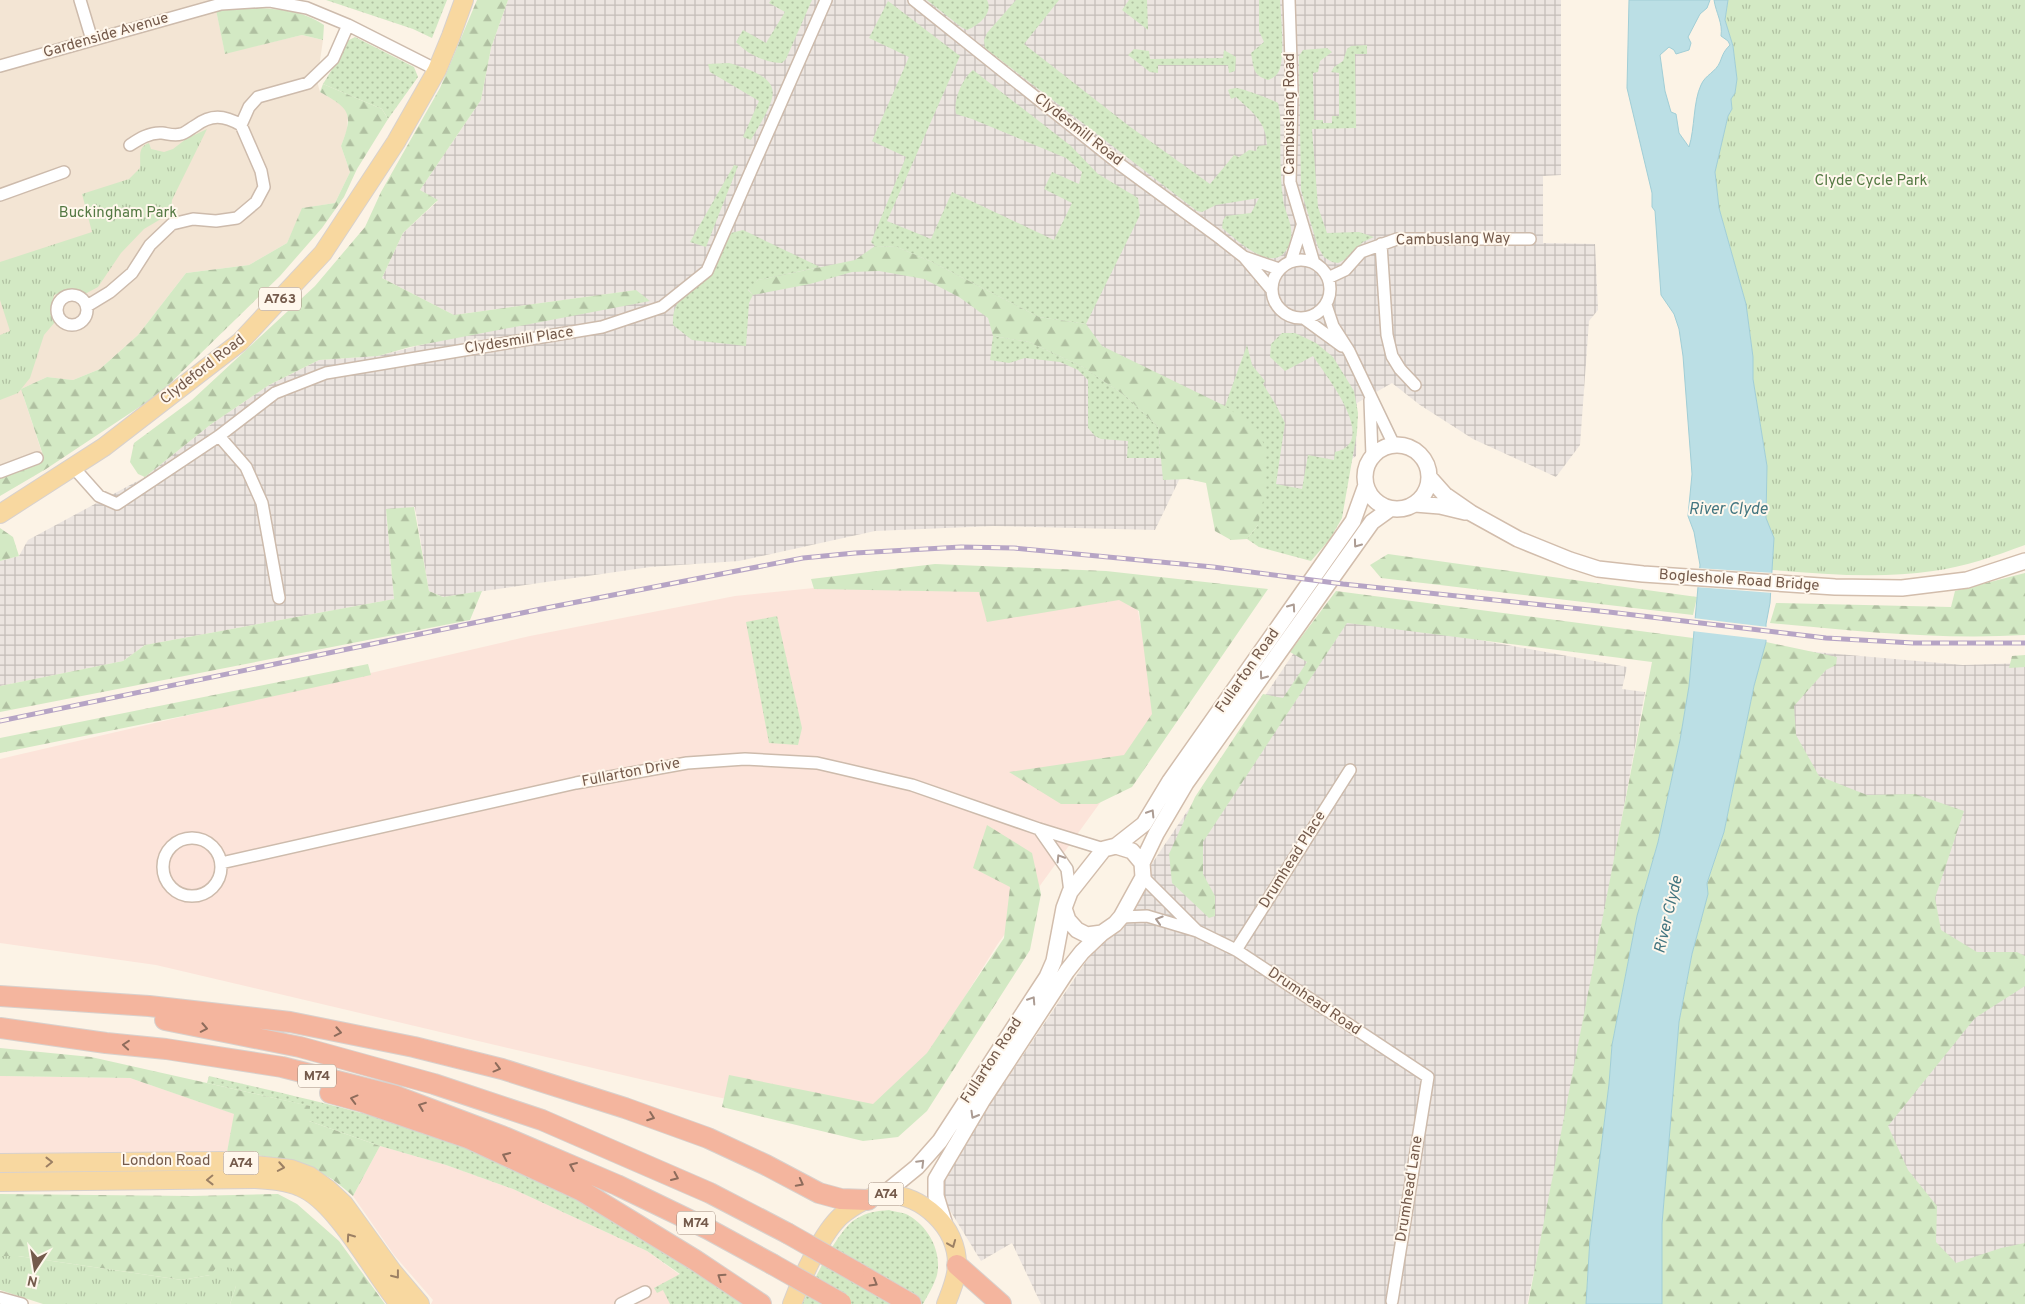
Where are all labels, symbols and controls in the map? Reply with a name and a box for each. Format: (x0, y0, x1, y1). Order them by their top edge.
street label: Gardenside Avenue (41, 9, 171, 63)
street label: Cambuslang Road (1281, 53, 1300, 175)
street label: Clydesmill Road (1030, 89, 1126, 171)
park label: Clyde Cycle Park (1815, 172, 1928, 191)
park label: Buckingham Park (59, 204, 177, 223)
street label: Cambuslang Way (1395, 229, 1511, 251)
road number: A763 (259, 288, 301, 310)
street label: Clydesmill Place (463, 323, 575, 359)
street label: Clydeford Road (157, 331, 249, 409)
water label: River Clyde (1689, 500, 1768, 520)
one-way arrow (1354, 538, 1363, 547)
street label: Bogleshole Road Bridge (1658, 566, 1820, 596)
one-way arrow (1286, 603, 1295, 613)
street label: Fullarton Road (1212, 625, 1284, 717)
one-way arrow (1260, 670, 1269, 680)
street label: Fullarton Drive (580, 754, 682, 792)
street label: Drumhead Place (1255, 808, 1331, 912)
one-way arrow (1145, 810, 1155, 819)
one-way arrow (1057, 855, 1066, 864)
water label: River Clyde (1650, 874, 1688, 956)
one-way arrow (1156, 915, 1164, 925)
street label: Drumhead Road (1264, 964, 1364, 1040)
one-way arrow (1026, 996, 1035, 1005)
street label: Fullarton Road (957, 1014, 1027, 1108)
one-way arrow (199, 1022, 208, 1032)
one-way arrow (334, 1026, 343, 1037)
one-way arrow (122, 1040, 130, 1051)
one-way arrow (492, 1062, 501, 1073)
road number: M74 (298, 1064, 336, 1088)
one-way arrow (350, 1095, 358, 1105)
one-way arrow (418, 1101, 427, 1112)
one-way arrow (970, 1110, 980, 1119)
one-way arrow (647, 1112, 655, 1122)
street label: Drumhead Lane (1392, 1135, 1428, 1243)
one-way arrow (502, 1151, 511, 1162)
street label: London Road (122, 1152, 210, 1171)
road number: A74 (224, 1152, 258, 1174)
one-way arrow (45, 1157, 53, 1167)
one-way arrow (915, 1160, 924, 1169)
one-way arrow (277, 1162, 285, 1172)
one-way arrow (569, 1162, 578, 1173)
one-way arrow (670, 1171, 679, 1182)
one-way arrow (206, 1175, 214, 1185)
one-way arrow (795, 1177, 804, 1187)
road number: A74 (868, 1182, 904, 1206)
road number: M74 (677, 1212, 715, 1234)
one-way arrow (347, 1233, 356, 1242)
one-way arrow (946, 1239, 957, 1248)
north arrow (10, 1244, 60, 1294)
one-way arrow (390, 1269, 399, 1279)
text: N (26, 1271, 39, 1290)
one-way arrow (717, 1274, 726, 1283)
one-way arrow (868, 1276, 877, 1286)

